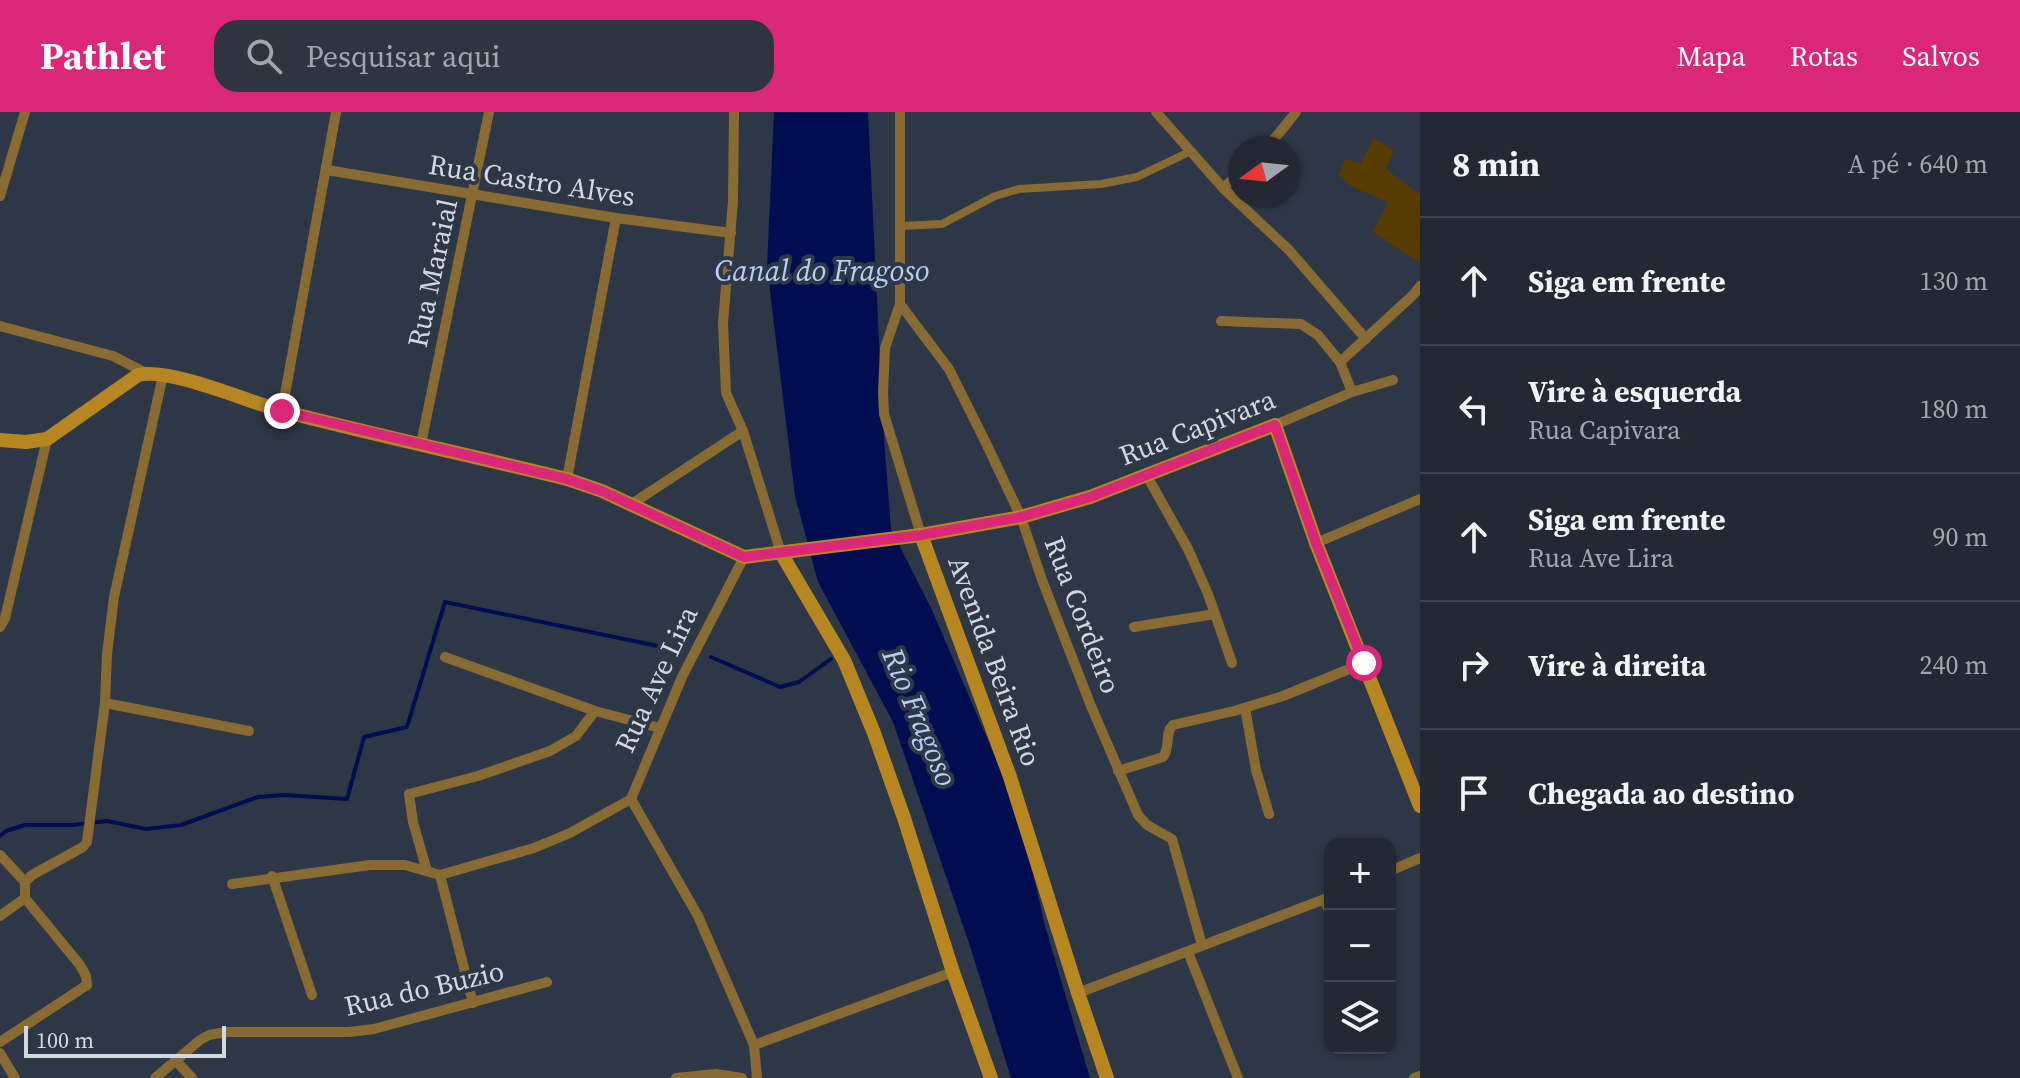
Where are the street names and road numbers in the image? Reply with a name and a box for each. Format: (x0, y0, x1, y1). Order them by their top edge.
street label: Rua Castro Alves (426, 145, 638, 215)
street label: Rua Maraial (398, 195, 466, 351)
street label: Rua Capivara (1114, 380, 1281, 474)
street label: Rua Cordeiro (1036, 531, 1130, 699)
street label: Avenida Beira Rio (939, 551, 1051, 771)
street label: Rua Ave Lira (606, 599, 707, 758)
street label: Rua do Buzio (340, 951, 508, 1025)

